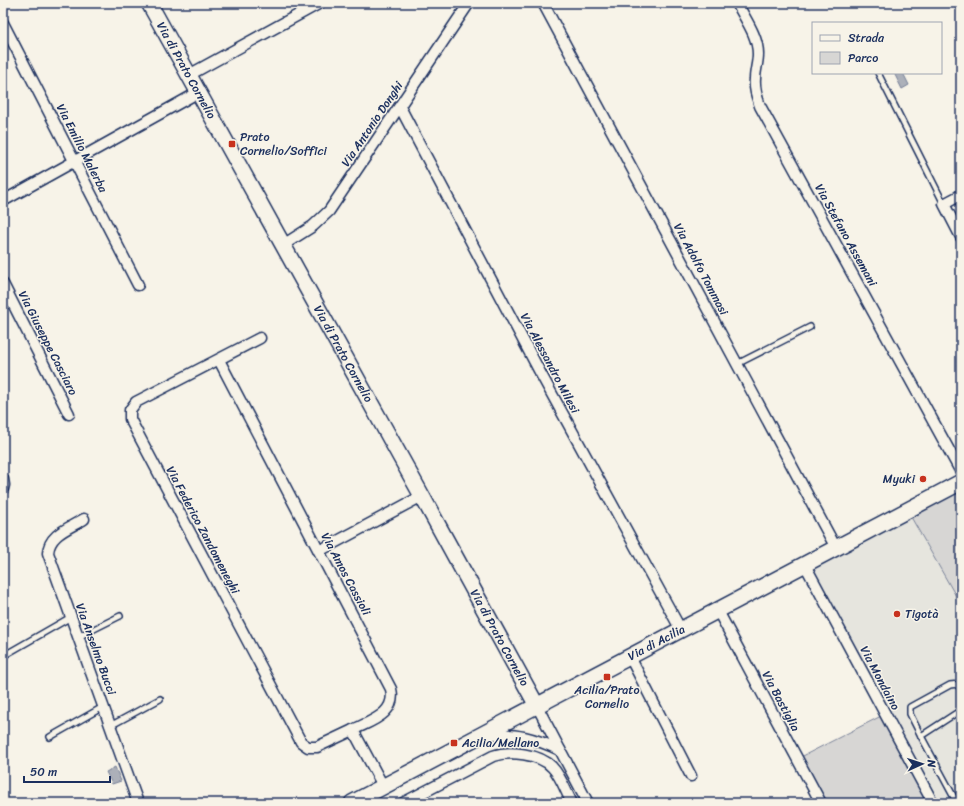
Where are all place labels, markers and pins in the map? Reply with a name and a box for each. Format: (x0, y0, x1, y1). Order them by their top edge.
place label: Prato Cornelio/Soffici (240, 126, 327, 162)
marker: Prato Cornelio/Soffici (227, 139, 237, 149)
place label: Myuki (883, 468, 916, 490)
marker: Myuki (918, 474, 928, 484)
place label: Tigotà (905, 603, 938, 625)
marker: Tigotà (892, 609, 902, 619)
marker: Acilia/Prato Cornelio (602, 672, 612, 682)
place label: Acilia/Prato Cornelio (573, 679, 640, 715)
place label: Acilia/Mellano (461, 732, 539, 754)
marker: Acilia/Mellano (449, 738, 459, 748)

